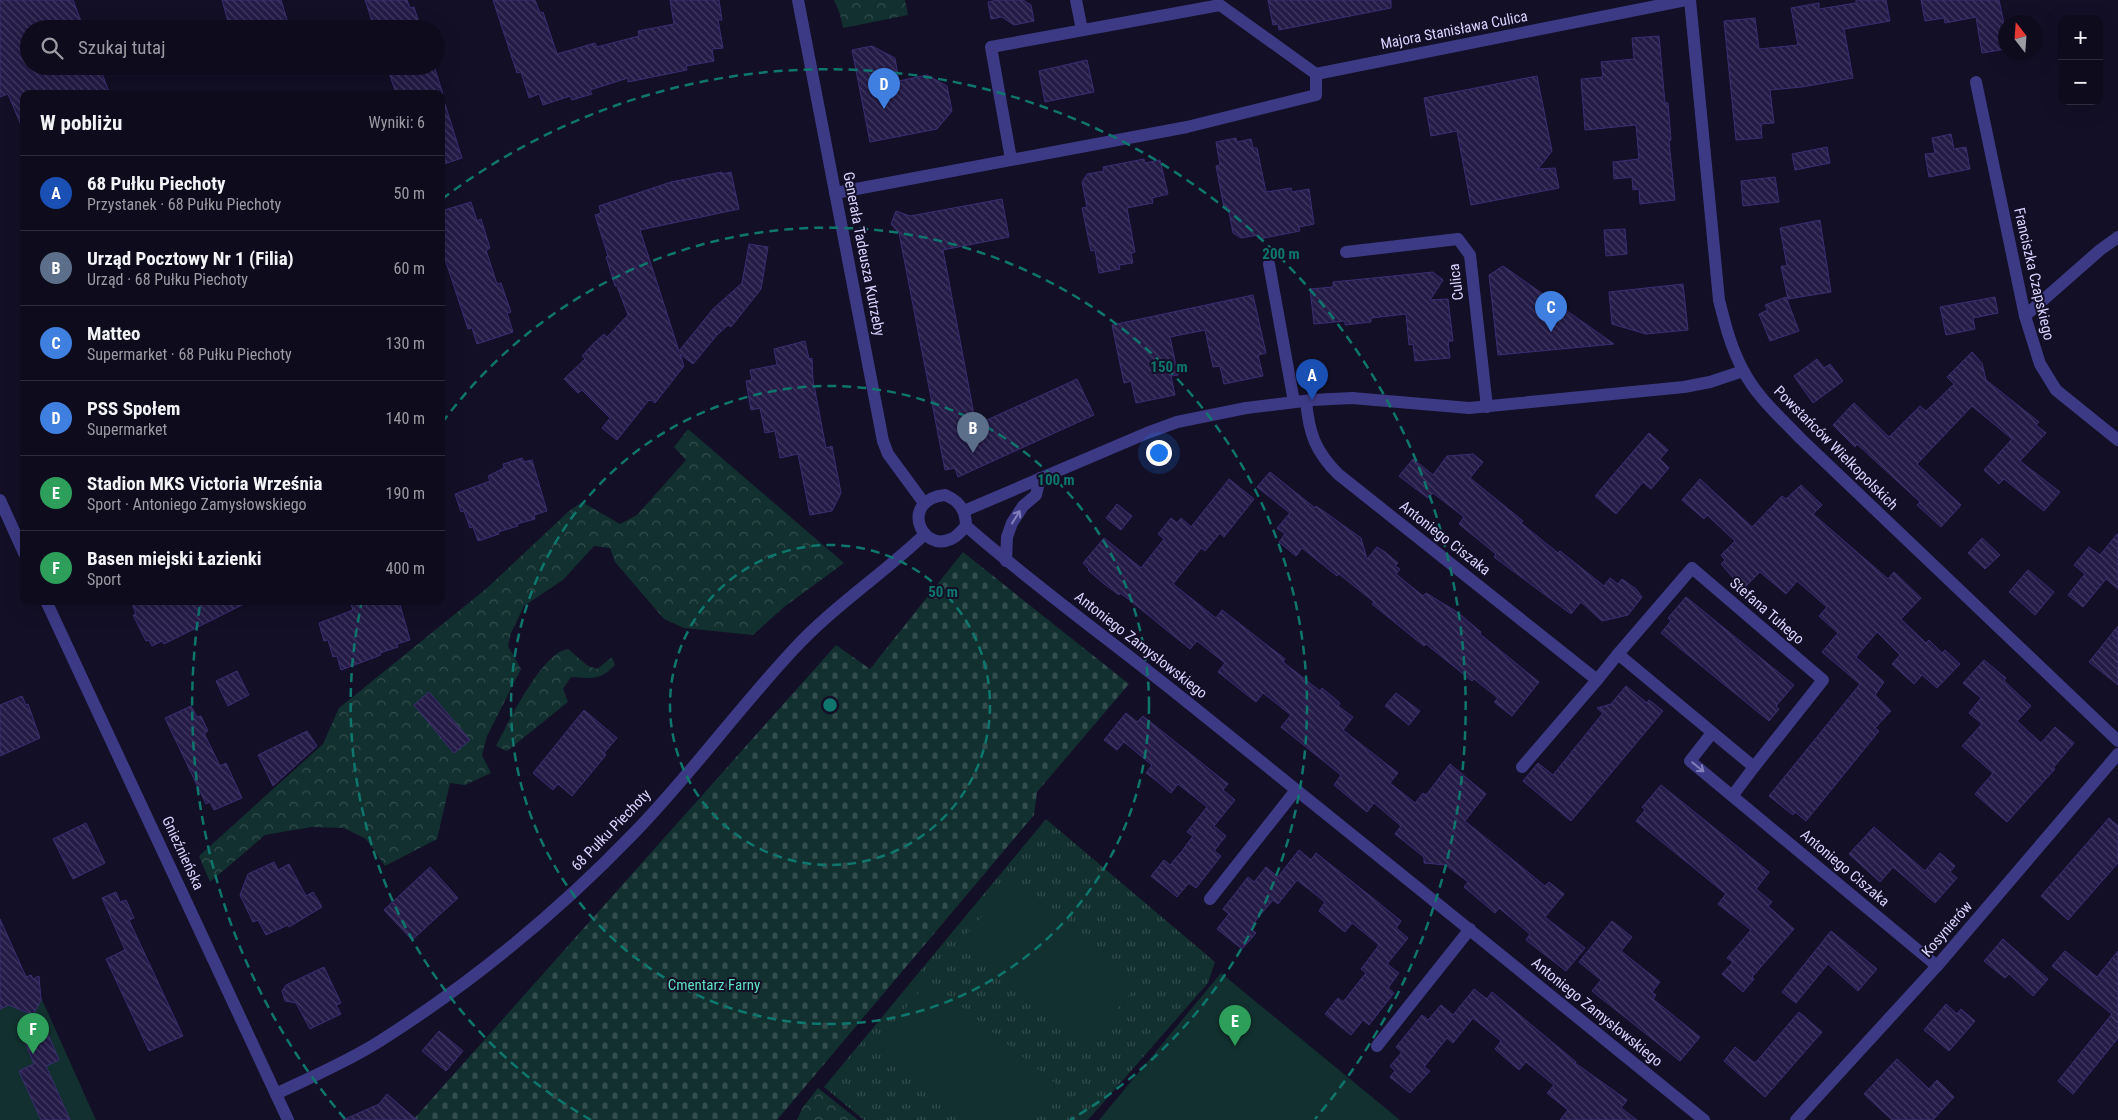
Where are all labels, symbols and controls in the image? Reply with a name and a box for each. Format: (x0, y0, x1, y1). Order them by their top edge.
street label: Majora Stanisława Culica (1379, 7, 1529, 53)
north arrow (1998, 15, 2043, 60)
map controls (2058, 15, 2103, 105)
button: + (2058, 15, 2103, 60)
search box (20, 20, 445, 75)
icon: search (38, 34, 66, 62)
text: Szukaj tutaj (78, 36, 165, 59)
button: − (2058, 60, 2103, 105)
pin: D (868, 68, 900, 109)
text: W pobliżu (40, 111, 122, 135)
text: Wyniki: 6 (369, 113, 425, 132)
street label: Generała Tadeusza Kutrzeby (839, 170, 889, 338)
text: 68 Pułku Piechoty (87, 172, 225, 195)
text: A (51, 184, 61, 203)
text: 50 m (393, 184, 425, 203)
text: Przystanek · 68 Pułku Piechoty (87, 195, 281, 214)
street label: Franciszka Czapskiego (2010, 206, 2058, 342)
text: 200 m (1262, 245, 1300, 263)
text: Urząd Pocztowy Nr 1 (Filia) (87, 247, 294, 270)
text: B (52, 259, 60, 278)
text: 60 m (393, 259, 425, 278)
street label: Culica (1445, 263, 1467, 301)
text: Urząd · 68 Pułku Piechoty (87, 270, 248, 289)
pin: C (1535, 291, 1567, 332)
text: Matteo (87, 322, 141, 345)
text: C (51, 334, 61, 353)
text: 130 m (386, 334, 425, 353)
text: Supermarket · 68 Pułku Piechoty (87, 345, 292, 364)
text: 150 m (1150, 358, 1188, 376)
pin: A (1296, 359, 1328, 400)
street label: Powstańców Wielkopolskich (1770, 382, 1902, 514)
text: PSS Społem (87, 397, 180, 420)
text: D (51, 409, 61, 428)
text: 140 m (386, 409, 425, 428)
pin: B (957, 412, 989, 453)
text: Supermarket (87, 420, 167, 439)
your location (1146, 440, 1172, 466)
text: 100 m (1037, 471, 1075, 489)
text: Stadion MKS Victoria Września (87, 472, 322, 495)
text: E (52, 484, 60, 503)
text: 190 m (386, 484, 425, 503)
text: Sport · Antoniego Zamysłowskiego (87, 495, 307, 514)
street label: Antoniego Ciszaka (1396, 497, 1494, 579)
one-way arrow (1011, 510, 1021, 524)
text: Basen miejski Łazienki (87, 547, 262, 570)
text: F (52, 559, 60, 578)
text: 400 m (386, 559, 425, 578)
text: Sport (87, 570, 121, 589)
street label: Stefana Tuhego (1726, 574, 1808, 648)
text: 50 m (928, 583, 958, 601)
street label: Antoniego Zamysłowskiego (1071, 588, 1211, 702)
centre of rings (821, 696, 839, 714)
one-way arrow (1691, 762, 1705, 772)
street label: 68 Pułku Piechoty (568, 786, 654, 874)
street label: Gnieźnieńska (158, 813, 208, 893)
street label: Antoniego Ciszaka (1797, 826, 1893, 910)
street label: Kosynierów (1918, 897, 1976, 961)
street label: Antoniego Zamysłowskiego (1528, 954, 1666, 1070)
park label: Cmentarz Farny (668, 976, 760, 994)
pin: E (1219, 1005, 1251, 1046)
pin: F (17, 1013, 49, 1054)

